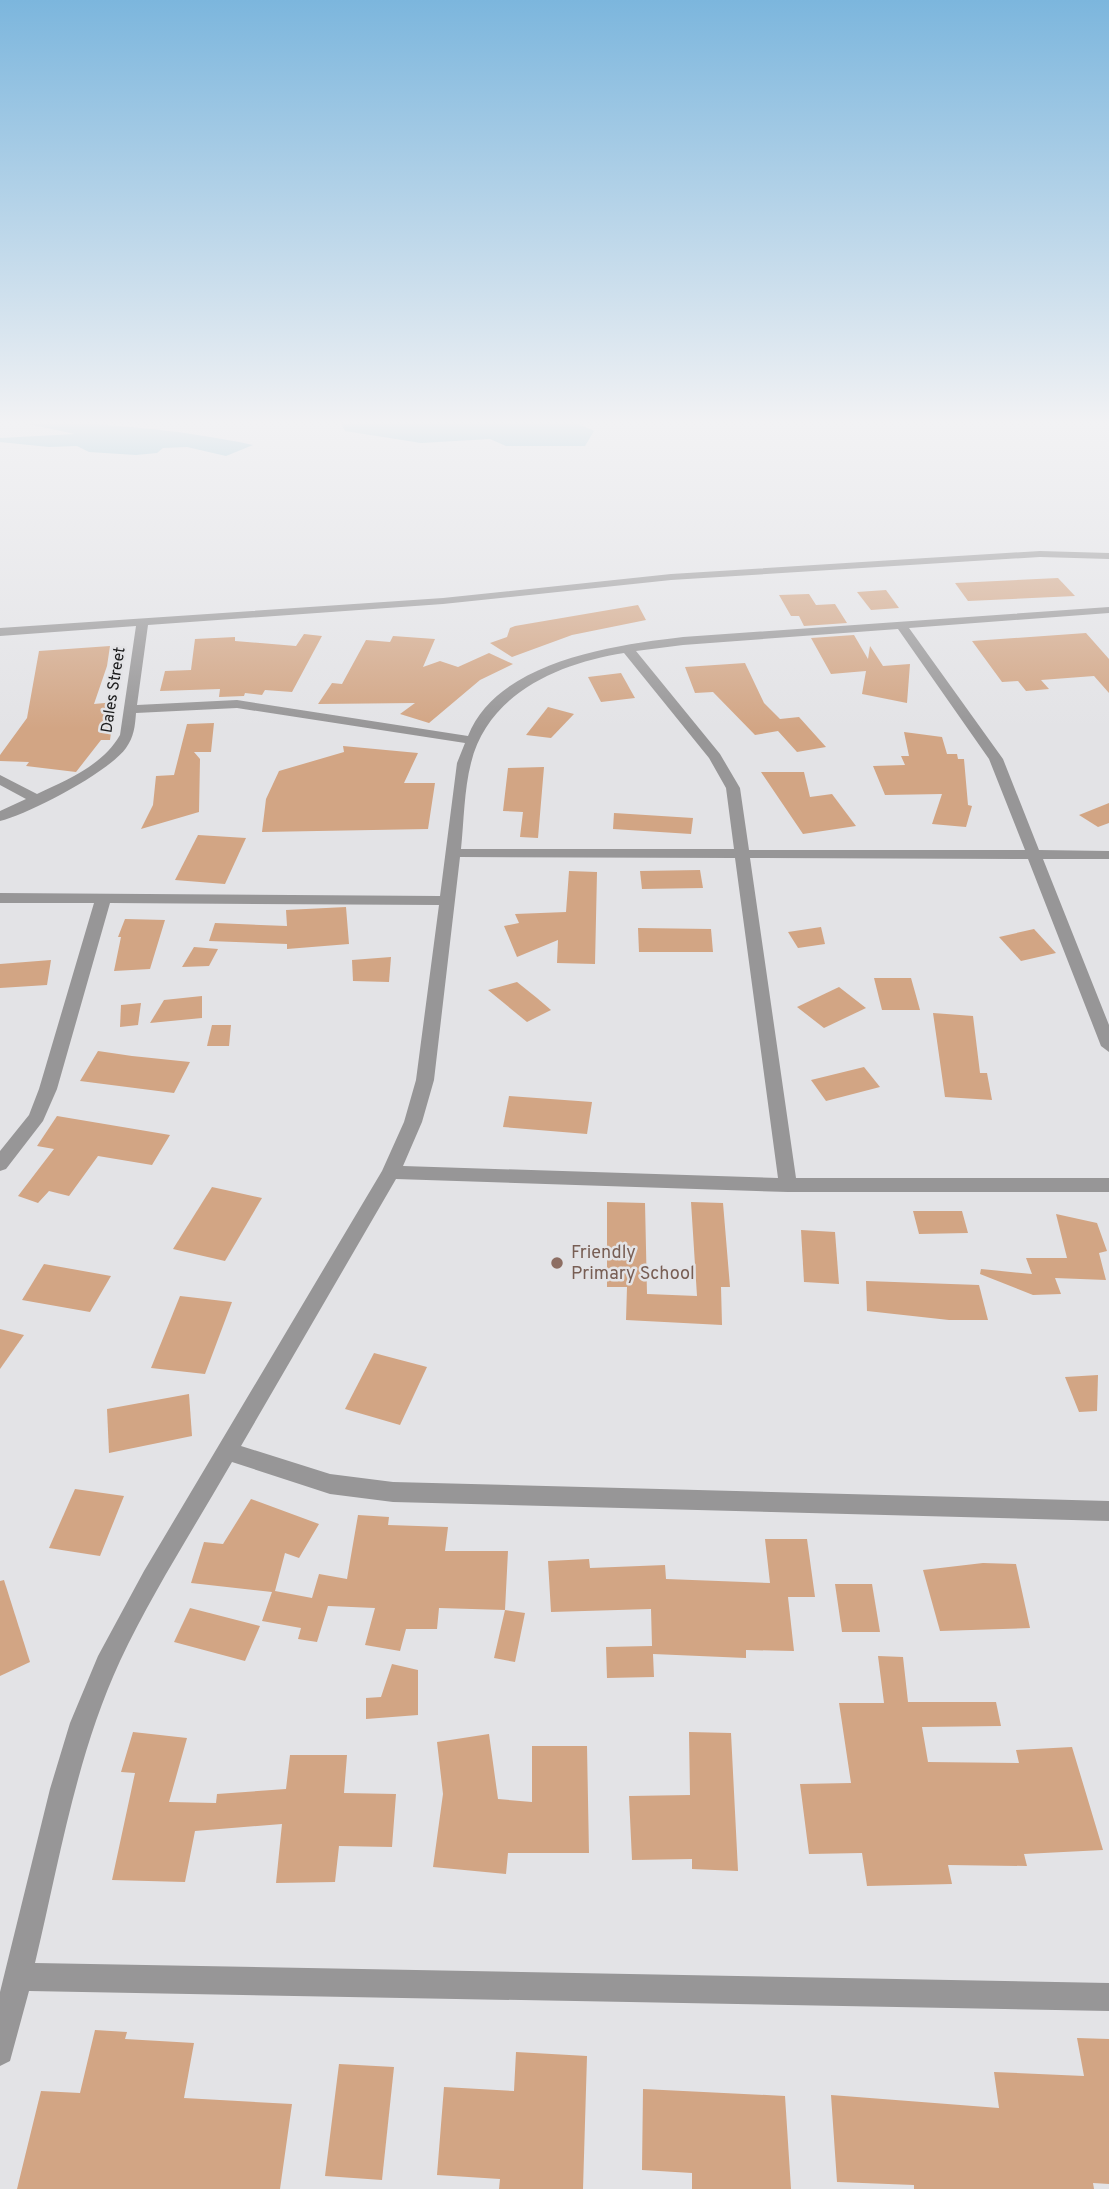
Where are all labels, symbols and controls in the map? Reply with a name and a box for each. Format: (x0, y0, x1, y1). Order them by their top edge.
street label: Dales Street (97, 645, 131, 735)
place label: Friendly Primary School (571, 1242, 695, 1286)
marker: Friendly Primary School (549, 1255, 565, 1271)

